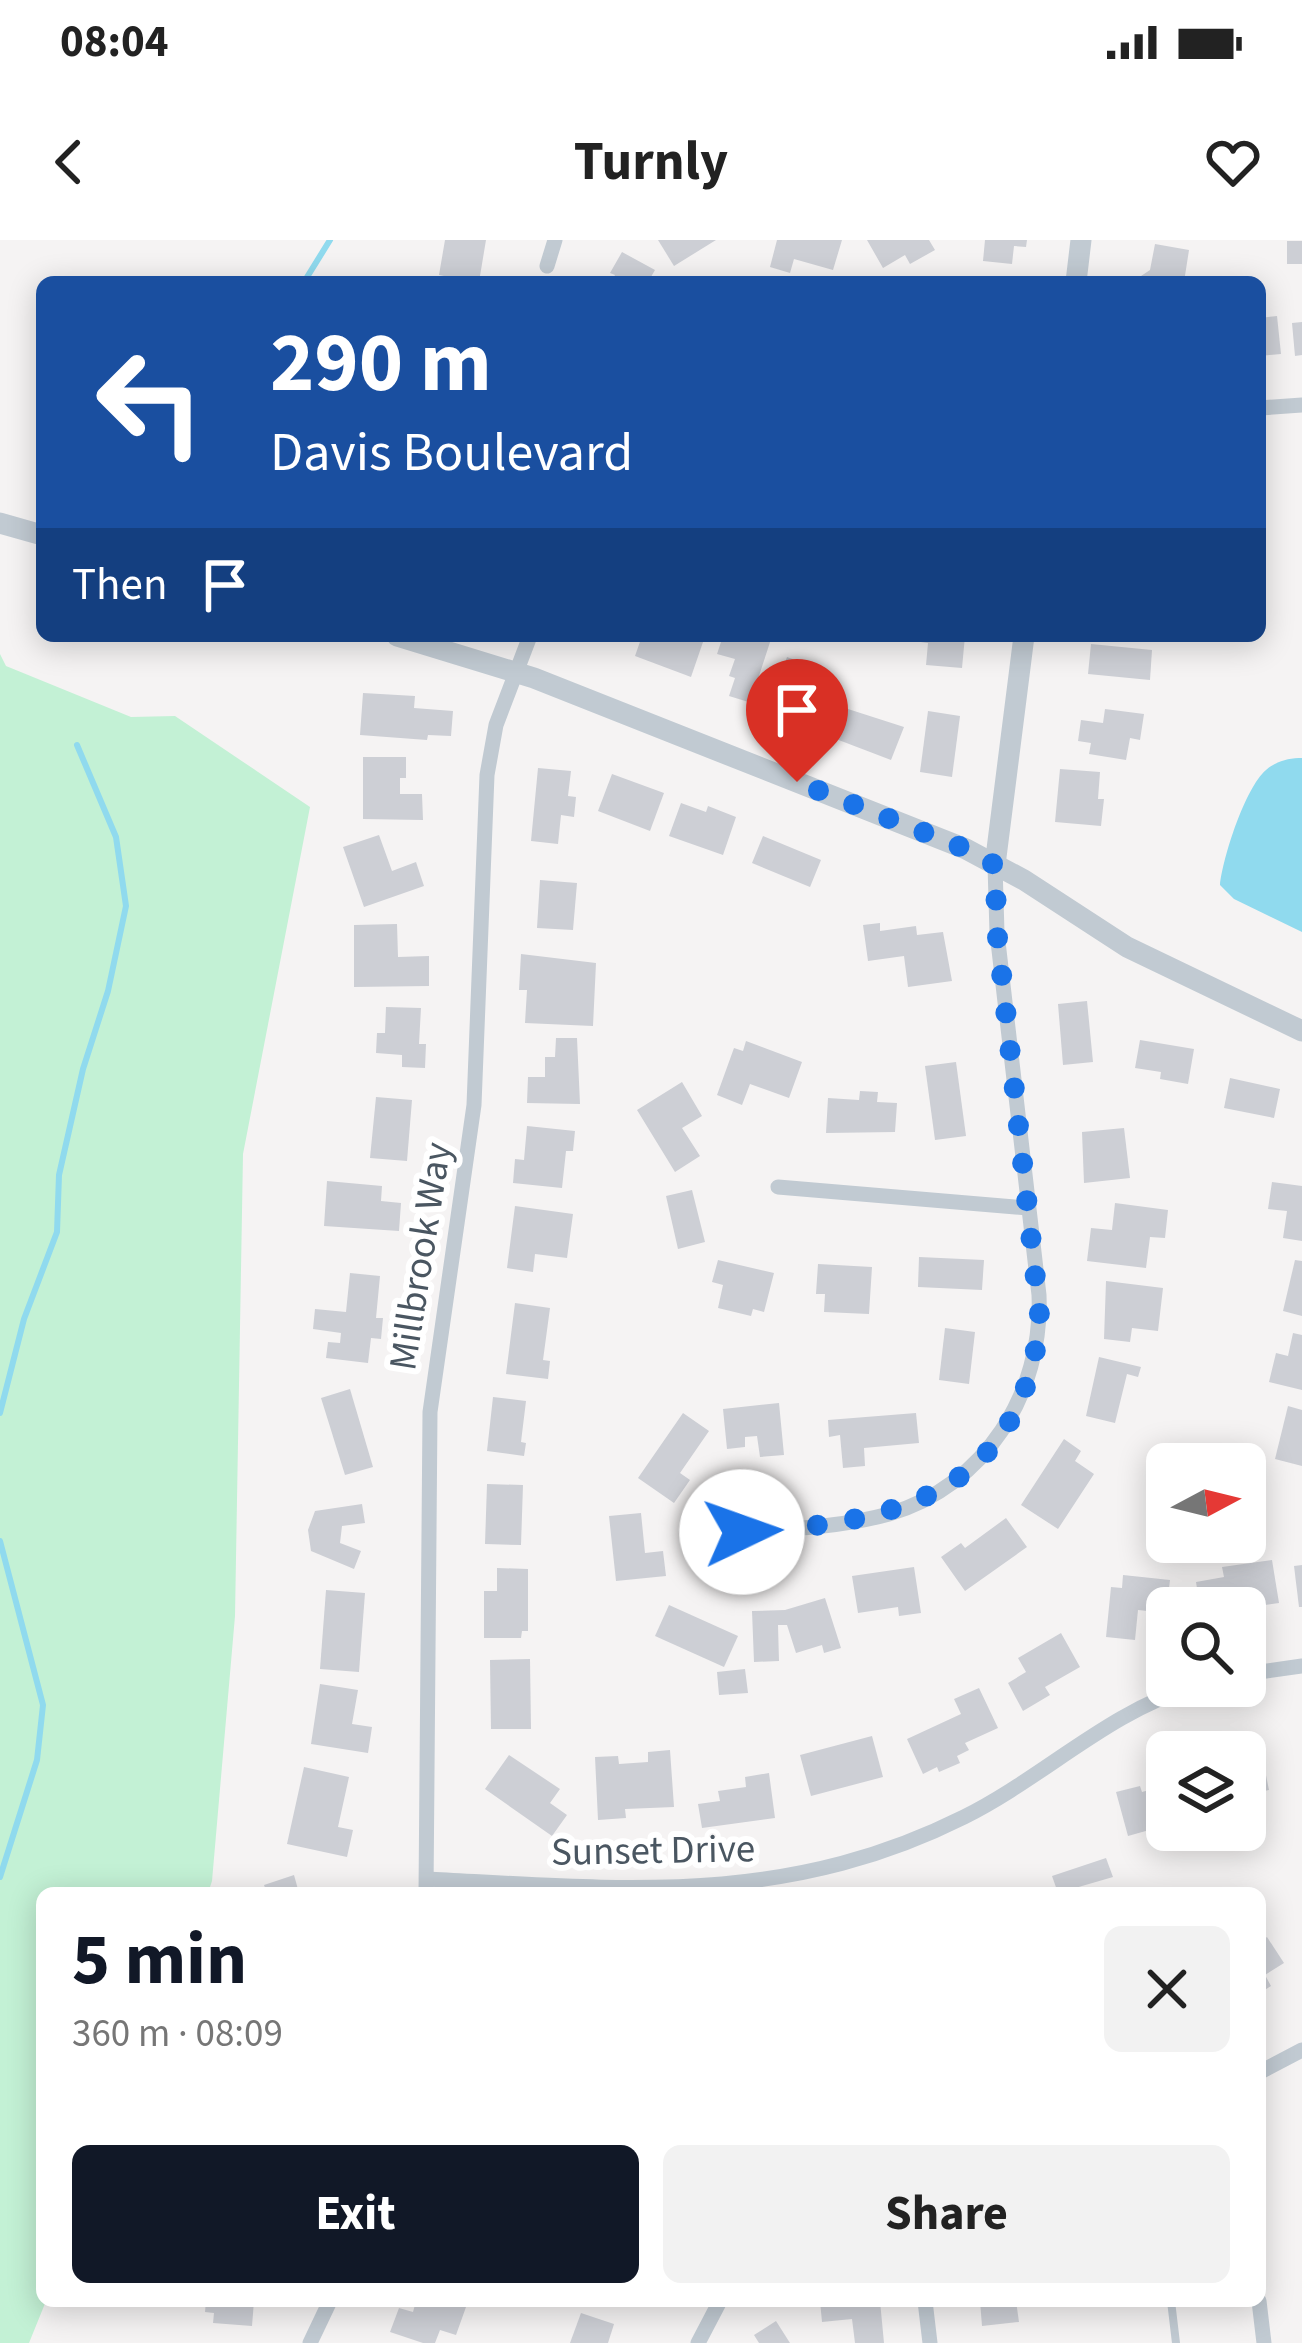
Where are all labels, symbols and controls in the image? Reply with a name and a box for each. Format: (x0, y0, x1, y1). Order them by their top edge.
text: 08:04 (60, 10, 169, 74)
text: Turnly (574, 124, 728, 201)
icon: back (36, 129, 102, 195)
icon: heart (1200, 129, 1266, 195)
text: 290 m (270, 304, 492, 424)
icon: left (72, 324, 228, 480)
text: Davis Boulevard (270, 415, 633, 492)
icon: arrive (192, 552, 258, 618)
text: Then (72, 553, 168, 617)
pin (746, 659, 848, 782)
icon: arrive (764, 677, 830, 743)
street label: Millbrook Way (375, 1138, 467, 1374)
north arrow (1146, 1443, 1266, 1563)
map controls (1146, 1443, 1266, 1851)
position arrow (679, 1469, 805, 1595)
button: search (1146, 1587, 1266, 1707)
button: layers (1146, 1731, 1266, 1851)
street label: Sunset Drive (550, 1821, 756, 1881)
text: 5 min (72, 1909, 247, 2012)
button: close (1104, 1926, 1230, 2052)
text: 360 m · 08:09 (72, 2006, 283, 2062)
button: Exit (72, 2145, 639, 2283)
button: Share (663, 2145, 1230, 2283)

